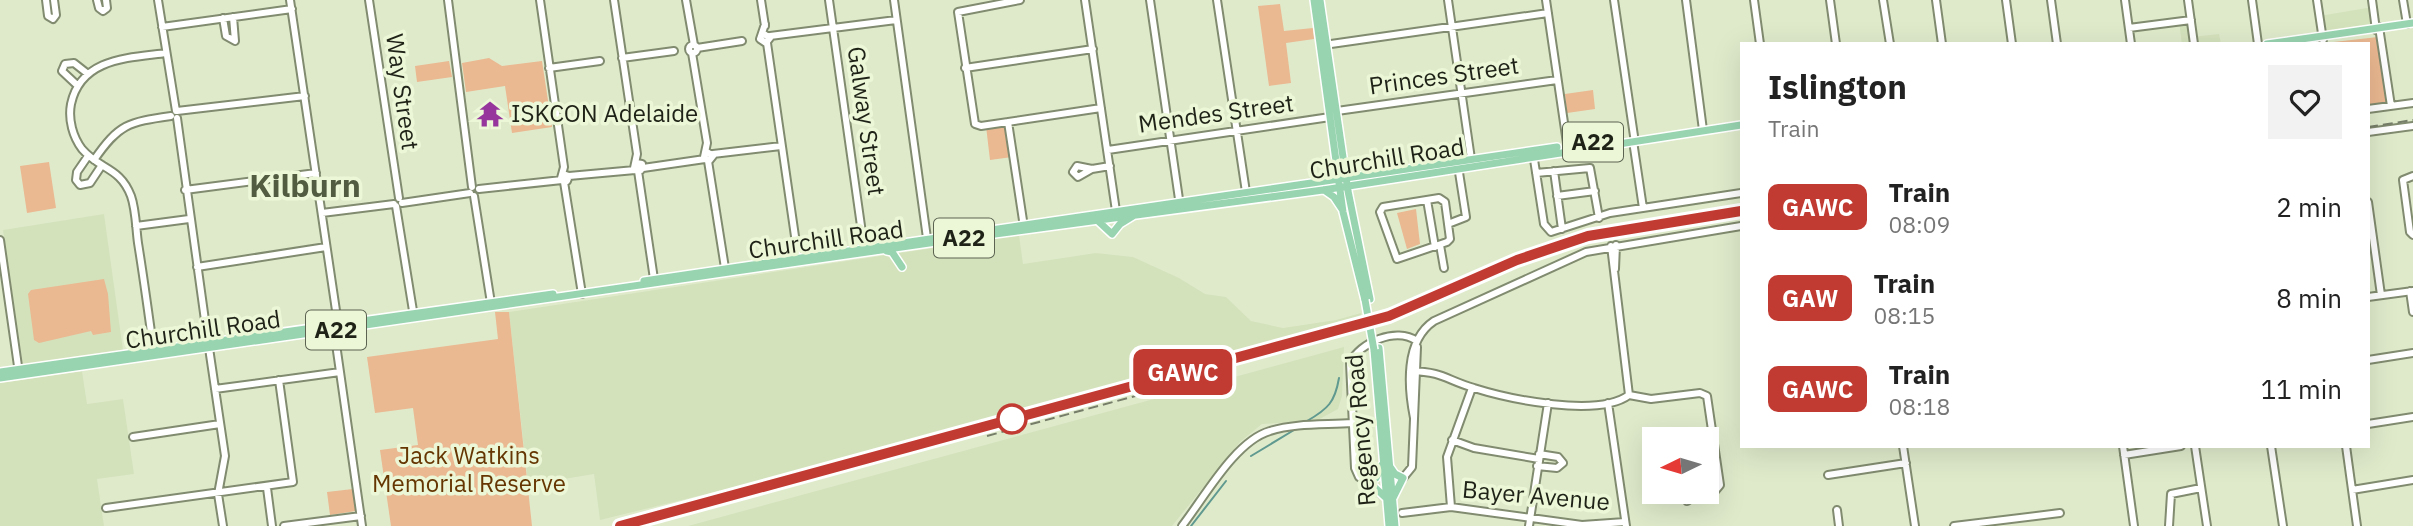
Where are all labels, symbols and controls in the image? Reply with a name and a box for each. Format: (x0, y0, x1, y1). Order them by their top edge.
street label: Way Street (379, 32, 427, 152)
street label: Galway Street (841, 44, 893, 198)
street label: Princes Street (1367, 49, 1521, 101)
text: Islington (1768, 65, 1907, 108)
button: heart (2268, 65, 2342, 139)
street label: Mendes Street (1136, 86, 1296, 140)
place label: ISKCON Adelaide (511, 97, 698, 129)
temple icon: ISKCON Adelaide (475, 99, 505, 129)
text: Train (1768, 113, 1820, 143)
road number: A22 (1563, 122, 1623, 162)
street label: Churchill Road (1307, 130, 1467, 186)
district label: Kilburn (249, 164, 361, 206)
text: Train (1888, 175, 1950, 209)
text: 2 min (2276, 190, 2342, 224)
text: GAWC (1782, 191, 1853, 223)
text: 08:09 (1888, 209, 1950, 239)
street label: Churchill Road (746, 212, 905, 266)
road number: A22 (934, 218, 994, 258)
text: Train (1873, 266, 1935, 300)
text: 8 min (2276, 281, 2342, 315)
text: GAW (1782, 282, 1838, 314)
text: 08:15 (1873, 300, 1935, 330)
street label: Churchill Road (123, 302, 282, 356)
road number: A22 (306, 310, 366, 350)
line badge: GAWC (1134, 349, 1232, 395)
street label: Regency Road (1337, 353, 1383, 507)
text: GAWC (1147, 356, 1219, 388)
text: Train (1888, 357, 1950, 391)
text: 11 min (2261, 372, 2342, 406)
text: GAWC (1782, 373, 1853, 405)
text: 08:18 (1888, 391, 1950, 421)
unlabelled marker (997, 404, 1027, 434)
north arrow (1642, 427, 1718, 504)
map controls (1642, 427, 1719, 504)
park label: Jack Watkins Memorial Reserve (372, 439, 566, 499)
street label: Bayer Avenue (1461, 473, 1611, 517)

